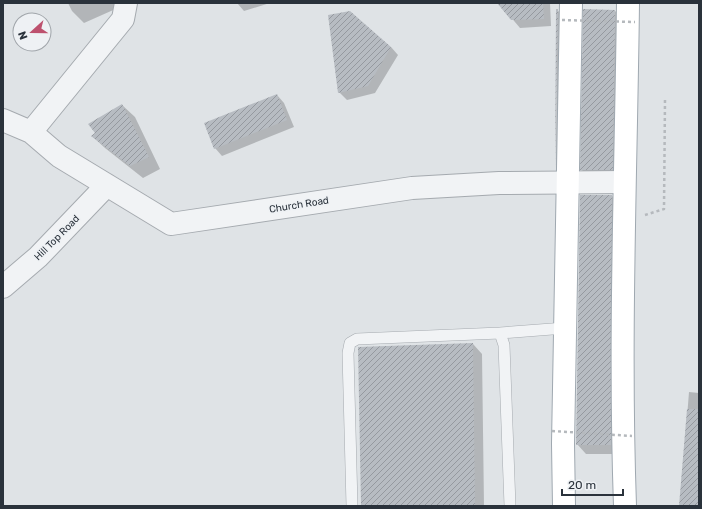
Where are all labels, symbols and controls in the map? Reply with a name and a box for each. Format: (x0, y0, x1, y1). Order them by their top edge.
north arrow (12, 12, 52, 52)
text: N (16, 29, 31, 41)
street label: Church Road (268, 194, 330, 216)
street label: Hill Top Road (32, 213, 82, 263)
scale bar (562, 471, 623, 497)
text: 20 m (568, 478, 596, 492)

